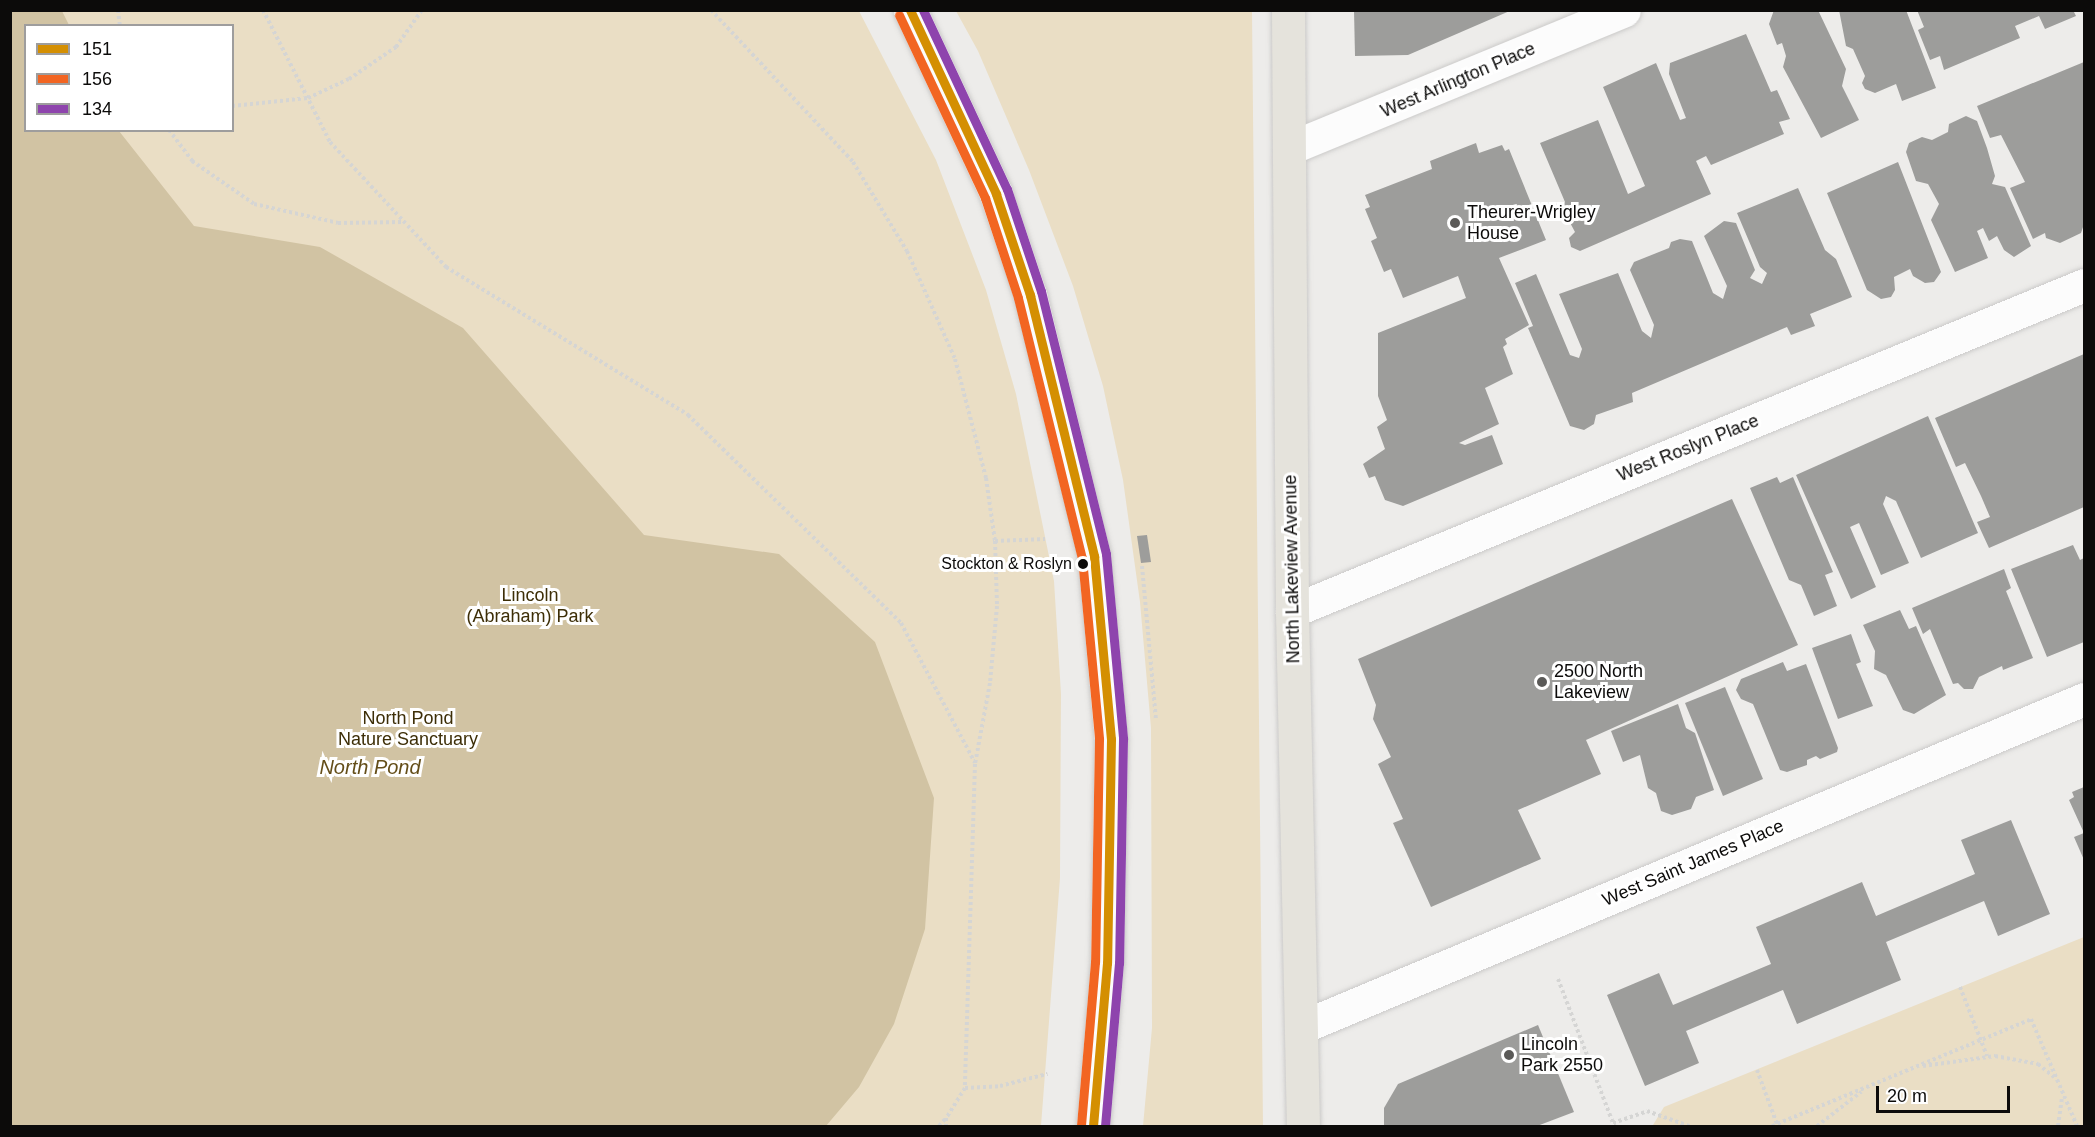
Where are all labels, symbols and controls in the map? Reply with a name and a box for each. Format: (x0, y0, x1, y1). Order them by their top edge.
legend (24, 24, 234, 132)
street label: West Arlington Place (1377, 37, 1539, 123)
text: 151 (82, 39, 112, 59)
text: 156 (82, 69, 112, 89)
text: 134 (82, 99, 112, 119)
place label: Theurer-Wrigley House (1467, 202, 1596, 244)
marker: Theurer-Wrigley House (1448, 216, 1462, 230)
street label: West Roslyn Place (1614, 410, 1762, 486)
street label: North Lakeview Avenue (1280, 474, 1304, 664)
place label: Stockton & Roslyn (941, 554, 1072, 574)
marker: Stockton & Roslyn (1077, 558, 1089, 570)
park label: Lincoln (Abraham) Park (466, 585, 594, 628)
place label: 2500 North Lakeview (1554, 661, 1643, 704)
marker: 2500 North Lakeview (1535, 675, 1549, 689)
park label: North Pond Nature Sanctuary (338, 708, 478, 750)
water label: North Pond (319, 755, 421, 779)
street label: West Saint James Place (1599, 815, 1787, 911)
place label: Lincoln Park 2550 (1521, 1034, 1603, 1076)
marker: Lincoln Park 2550 (1502, 1048, 1516, 1062)
scale bar (1879, 1074, 2012, 1112)
text: 20 m (1887, 1086, 1927, 1106)

